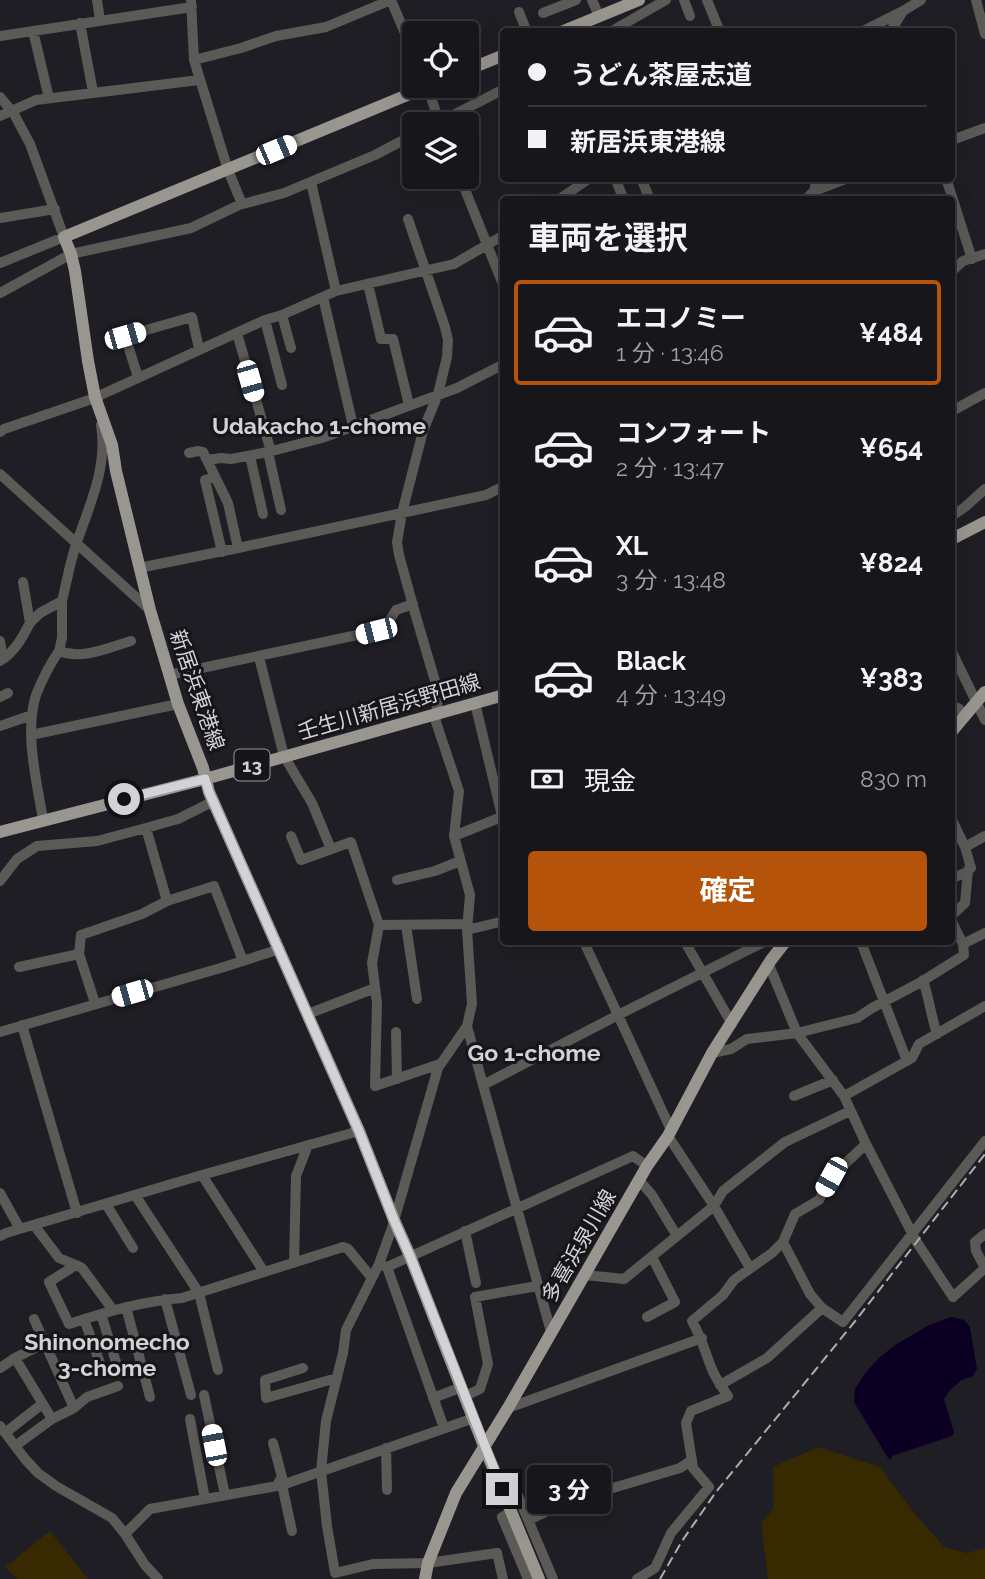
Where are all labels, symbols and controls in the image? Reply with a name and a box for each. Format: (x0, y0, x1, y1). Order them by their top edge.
map controls (402, 21, 479, 189)
button: locate (402, 21, 479, 98)
text: うどん茶屋志道 (570, 60, 752, 90)
button: layers (402, 112, 479, 189)
text: 新居浜東港線 (570, 127, 726, 157)
car (253, 132, 300, 168)
text: 車両を選択 (528, 219, 688, 256)
icon: car (532, 301, 595, 364)
text: エコノミー (616, 303, 746, 333)
text: ¥484 (859, 318, 923, 348)
car (102, 320, 149, 352)
text: 1 分 · 13:46 (616, 339, 724, 366)
car (235, 358, 266, 404)
district label: Udakacho 1-chome (212, 412, 426, 439)
icon: car (532, 416, 595, 479)
text: コンフォート (616, 418, 771, 448)
text: ¥654 (859, 433, 923, 463)
text: 2 分 · 13:47 (616, 454, 724, 481)
icon: car (532, 531, 595, 594)
text: XL (616, 531, 648, 561)
text: ¥824 (859, 548, 923, 578)
text: 3 分 · 13:48 (616, 566, 726, 593)
car (354, 616, 399, 646)
street label: 新居浜東港線 (165, 626, 230, 753)
icon: car (532, 646, 595, 709)
text: Black (616, 646, 686, 676)
text: ¥383 (860, 663, 923, 693)
street label: 壬生川新居浜野田線 (295, 668, 483, 745)
text: 4 分 · 13:49 (616, 681, 726, 708)
road number: 13 (234, 750, 270, 780)
icon: cash (528, 760, 566, 798)
text: 830 m (860, 765, 927, 792)
text: 現金 (584, 766, 636, 796)
route start (108, 783, 140, 815)
button: 確定 (528, 851, 927, 931)
car (109, 977, 156, 1009)
district label: Go 1-chome (468, 1039, 601, 1066)
car (812, 1154, 851, 1200)
street label: 多喜浜泉川線 (536, 1185, 621, 1307)
district label: Shinonomecho 3-chome (24, 1328, 190, 1381)
car (200, 1422, 229, 1468)
callout: 3 分 (526, 1464, 610, 1514)
route end (486, 1473, 518, 1505)
text: 3 分 (548, 1476, 590, 1503)

